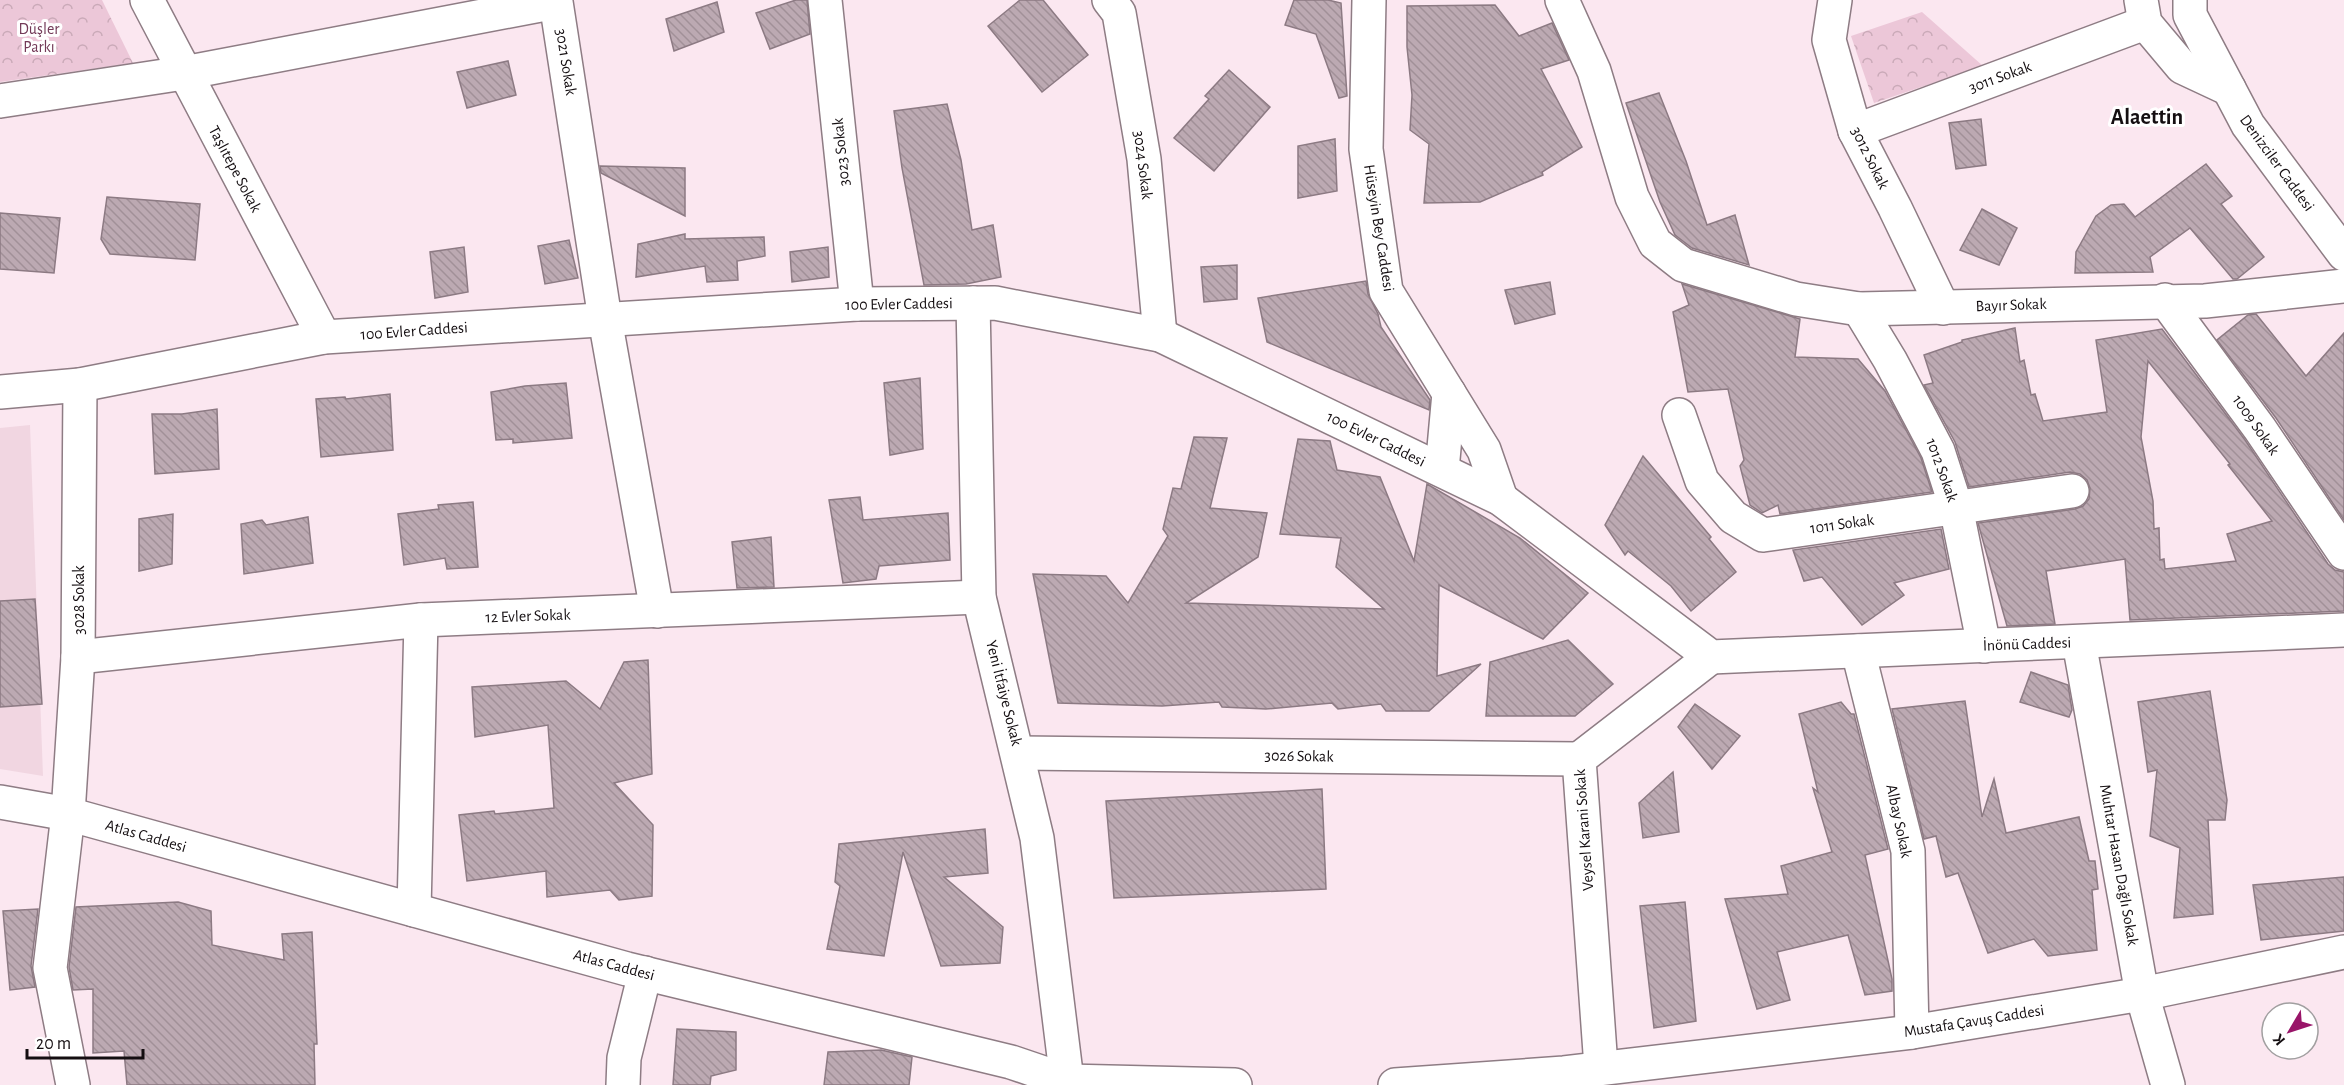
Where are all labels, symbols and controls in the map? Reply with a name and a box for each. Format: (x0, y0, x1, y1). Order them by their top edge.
park label: Düşler Parkı (19, 21, 60, 55)
street label: 3021 Sokak (553, 28, 579, 97)
street label: 3011 Sokak (1967, 58, 2034, 96)
district label: Alaettin (2111, 106, 2183, 128)
street label: Denizciler Caddesi (2237, 112, 2317, 214)
street label: 3023 Sokak (829, 117, 853, 187)
street label: Taşlıtepe Sokak (206, 123, 265, 215)
street label: 3012 Sokak (1848, 124, 1892, 192)
street label: 3024 Sokak (1131, 130, 1155, 201)
street label: Hüseyin Bey Caddesi (1360, 163, 1397, 293)
street label: 100 Evler Caddesi (845, 295, 953, 313)
street label: Bayır Sokak (1975, 296, 2048, 315)
street label: 100 Evler Caddesi (360, 319, 468, 343)
street label: 1009 Sokak (2230, 392, 2283, 459)
street label: 100 Evler Caddesi (1324, 408, 1428, 470)
street label: 1012 Sokak (1923, 436, 1961, 504)
street label: 1011 Sokak (1809, 512, 1876, 536)
street label: 3028 Sokak (71, 565, 87, 635)
street label: 12 Evler Sokak (485, 606, 572, 625)
street label: İnönü Caddesi (1982, 632, 2072, 654)
street label: Yeni İtfaiye Sokak (982, 638, 1027, 748)
street label: 3026 Sokak (1264, 747, 1334, 765)
street label: Veysel Karani Sokak (1572, 768, 1597, 891)
street label: Albay Sokak (1882, 783, 1915, 860)
street label: Muhtar Hasan Dağlı Sokak (2097, 783, 2141, 948)
street label: Atlas Caddesi (104, 817, 188, 855)
street label: Atlas Caddesi (572, 946, 656, 984)
north arrow (2260, 1001, 2320, 1061)
street label: Mustafa Çavuş Caddesi (1903, 1002, 2045, 1040)
scale bar (27, 1022, 142, 1060)
text: K (2270, 1031, 2288, 1048)
text: 20 m (36, 1035, 71, 1053)

